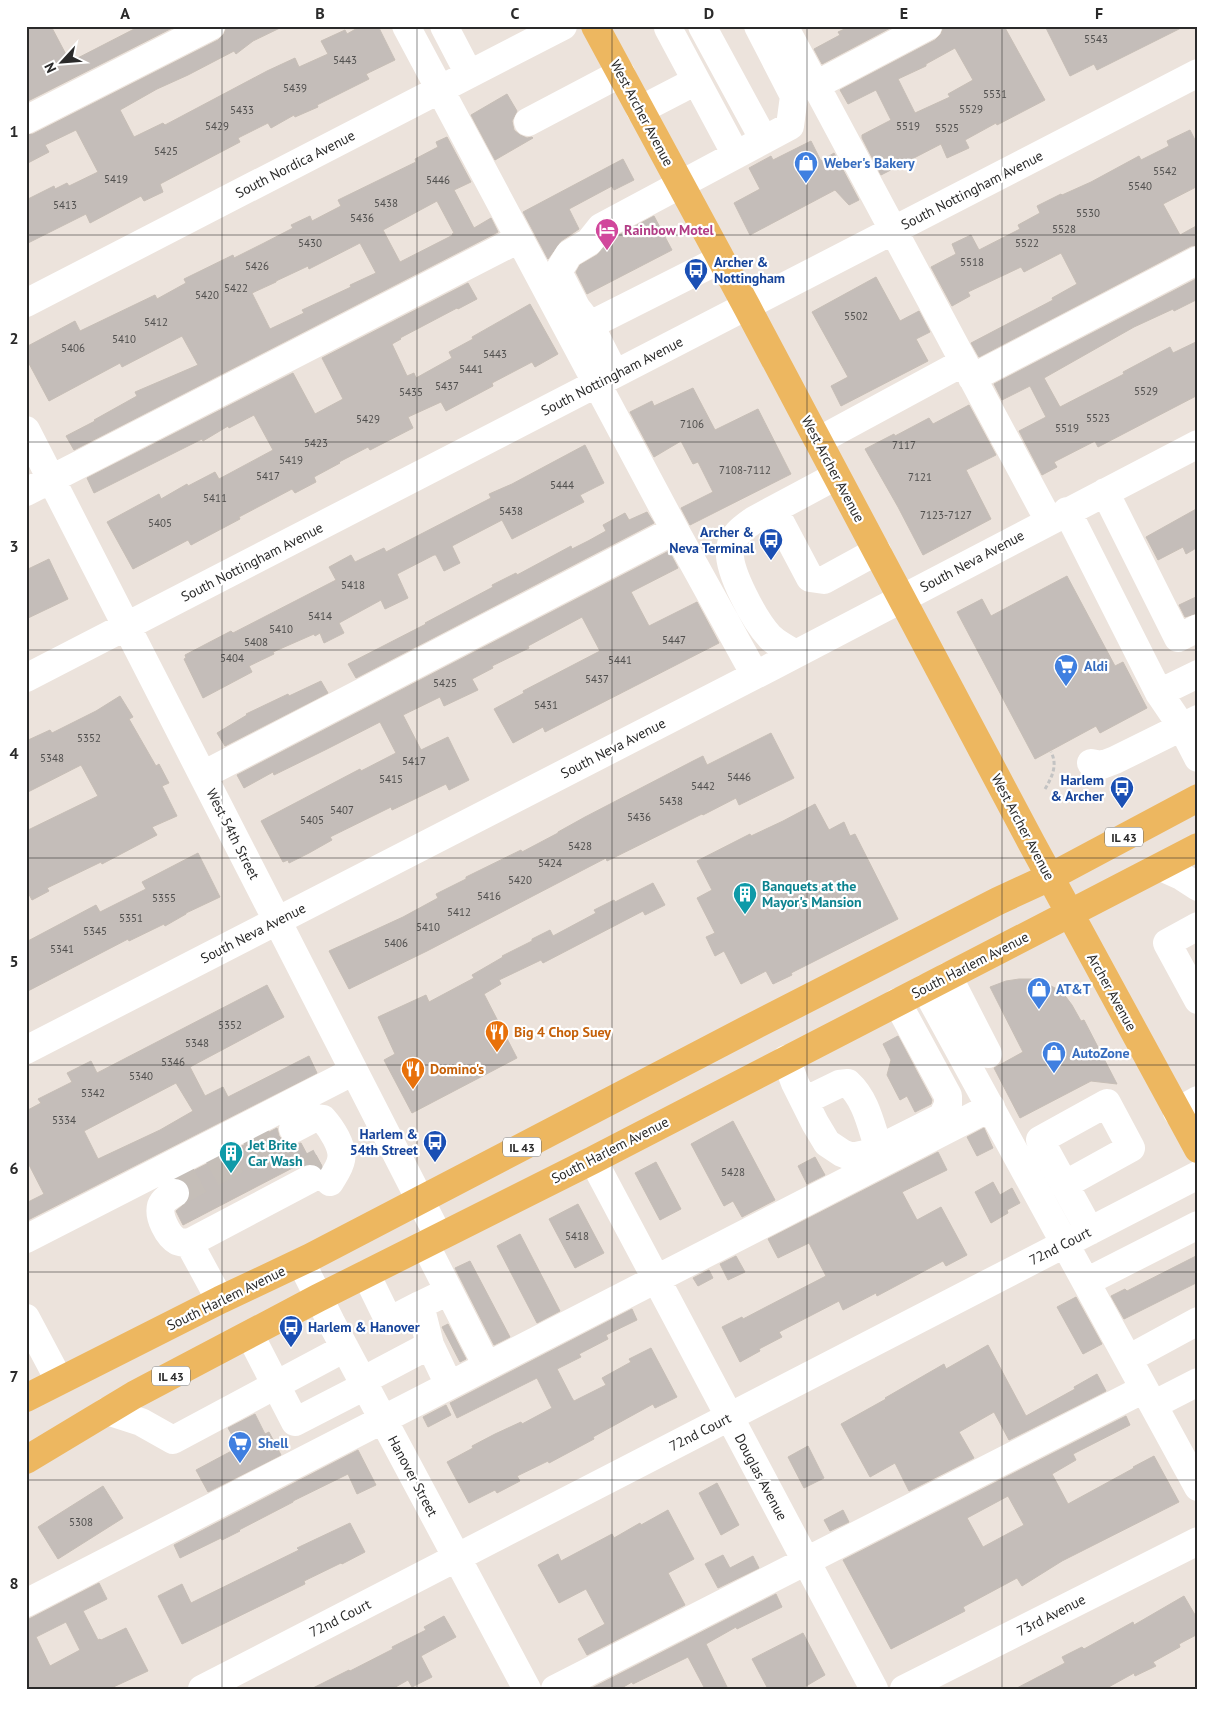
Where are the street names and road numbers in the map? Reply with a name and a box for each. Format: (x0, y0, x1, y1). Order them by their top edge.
street label: West Archer Avenue (606, 57, 678, 169)
street label: South Nordica Avenue (232, 126, 358, 202)
street label: South Nottingham Avenue (898, 146, 1046, 234)
street label: South Nottingham Avenue (538, 332, 686, 420)
street label: West Archer Avenue (797, 413, 869, 525)
street label: South Nottingham Avenue (178, 518, 326, 606)
street label: South Neva Avenue (917, 526, 1027, 596)
street label: South Neva Avenue (557, 714, 669, 782)
street label: West Archer Avenue (987, 771, 1059, 883)
street label: West 54th Street (202, 786, 264, 883)
road number: IL 43 (1105, 828, 1143, 846)
street label: South Neva Avenue (197, 899, 309, 967)
street label: South Harlem Avenue (908, 928, 1032, 1002)
street label: Archer Avenue (1083, 950, 1141, 1034)
street label: South Harlem Avenue (548, 1113, 672, 1187)
road number: IL 43 (503, 1138, 541, 1156)
street label: 72nd Court (1026, 1223, 1094, 1269)
street label: South Harlem Avenue (164, 1262, 288, 1334)
road number: IL 43 (152, 1366, 190, 1385)
street label: 72nd Court (666, 1409, 734, 1455)
street label: Douglas Avenue (731, 1431, 791, 1523)
street label: Hanover Street (384, 1432, 442, 1520)
street label: 73rd Avenue (1014, 1590, 1088, 1640)
street label: 72nd Court (306, 1595, 374, 1641)

